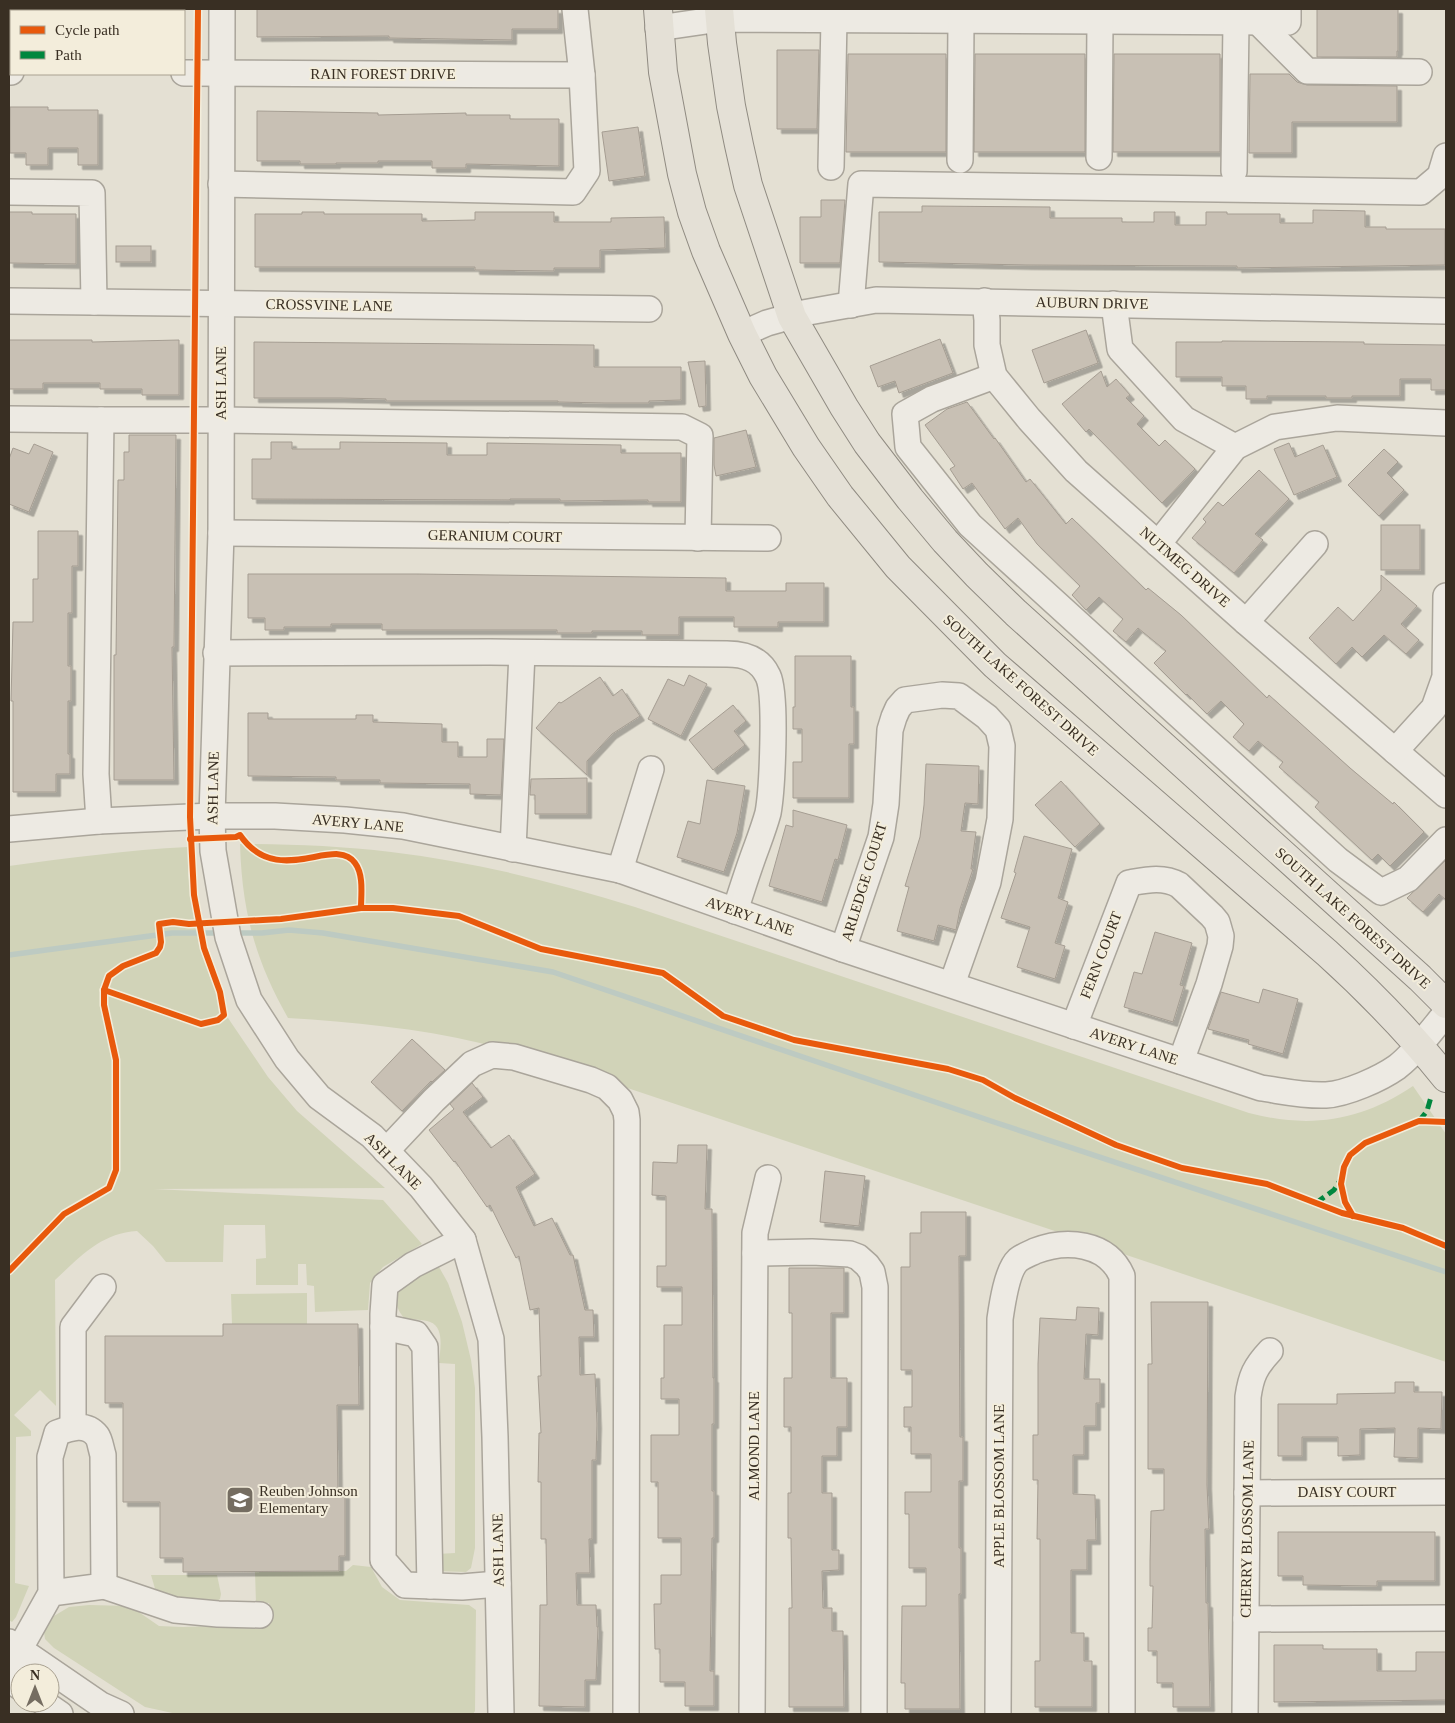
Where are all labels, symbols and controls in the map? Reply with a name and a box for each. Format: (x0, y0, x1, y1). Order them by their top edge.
legend (10, 10, 185, 75)
text: Cycle path (55, 22, 120, 38)
text: Path (55, 47, 82, 63)
street label: RAIN FOREST DRIVE (310, 66, 456, 82)
street label: AUBURN DRIVE (1035, 294, 1149, 312)
street label: CROSSVINE LANE (265, 296, 393, 314)
street label: ASH LANE (213, 346, 229, 420)
street label: NUTMEG DRIVE (1137, 524, 1233, 610)
street label: GERANIUM COURT (428, 527, 562, 545)
street label: SOUTH LAKE FOREST DRIVE (940, 611, 1102, 759)
street label: ASH LANE (204, 751, 222, 825)
street label: AVERY LANE (311, 811, 405, 835)
street label: ARLEDGE COURT (838, 821, 890, 943)
street label: SOUTH LAKE FOREST DRIVE (1272, 844, 1434, 992)
street label: AVERY LANE (704, 893, 796, 939)
street label: FERN COURT (1077, 909, 1125, 1001)
street label: AVERY LANE (1088, 1024, 1180, 1068)
street label: ASH LANE (361, 1129, 425, 1193)
street label: ALMOND LANE (746, 1391, 762, 1501)
street label: APPLE BLOSSOM LANE (991, 1404, 1007, 1568)
street label: CHERRY BLOSSOM LANE (1237, 1440, 1257, 1618)
place label: Reuben Johnson Elementary (259, 1483, 358, 1516)
street label: DAISY COURT (1298, 1484, 1396, 1500)
school or university icon: Reuben Johnson Elementary (225, 1485, 255, 1515)
street label: ASH LANE (489, 1513, 507, 1587)
north arrow (10, 1663, 60, 1713)
text: N (30, 1668, 40, 1683)

